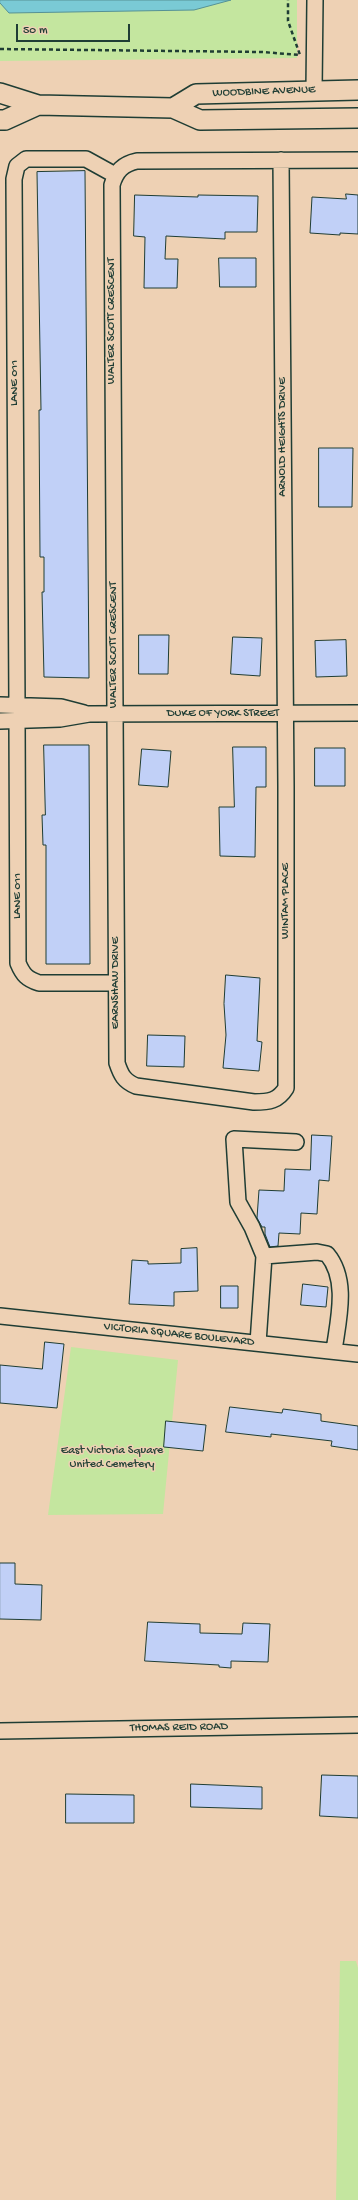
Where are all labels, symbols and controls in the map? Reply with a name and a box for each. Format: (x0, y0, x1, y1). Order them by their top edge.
scale bar (18, 16, 132, 42)
text: 50 m (23, 24, 48, 38)
street label: WOODBINE AVENUE (212, 83, 316, 101)
street label: WALTER SCOTT CRESCENT (105, 258, 119, 384)
street label: LANE 011 (8, 360, 22, 406)
street label: ARNOLD HEIGHTS DRIVE (276, 377, 290, 497)
street label: WALTER SCOTT CRESCENT (107, 582, 121, 708)
street label: DUKE OF YORK STREET (167, 707, 279, 721)
street label: WINTAM PLACE (279, 863, 293, 939)
street label: LANE 011 (11, 873, 25, 919)
street label: EARNSHAW DRIVE (109, 937, 123, 1029)
street label: VICTORIA SQUARE BOULEVARD (103, 1320, 255, 1350)
park label: East Victoria Square United Cemetery (61, 1444, 163, 1472)
street label: THOMAS REID ROAD (130, 1720, 228, 1736)

